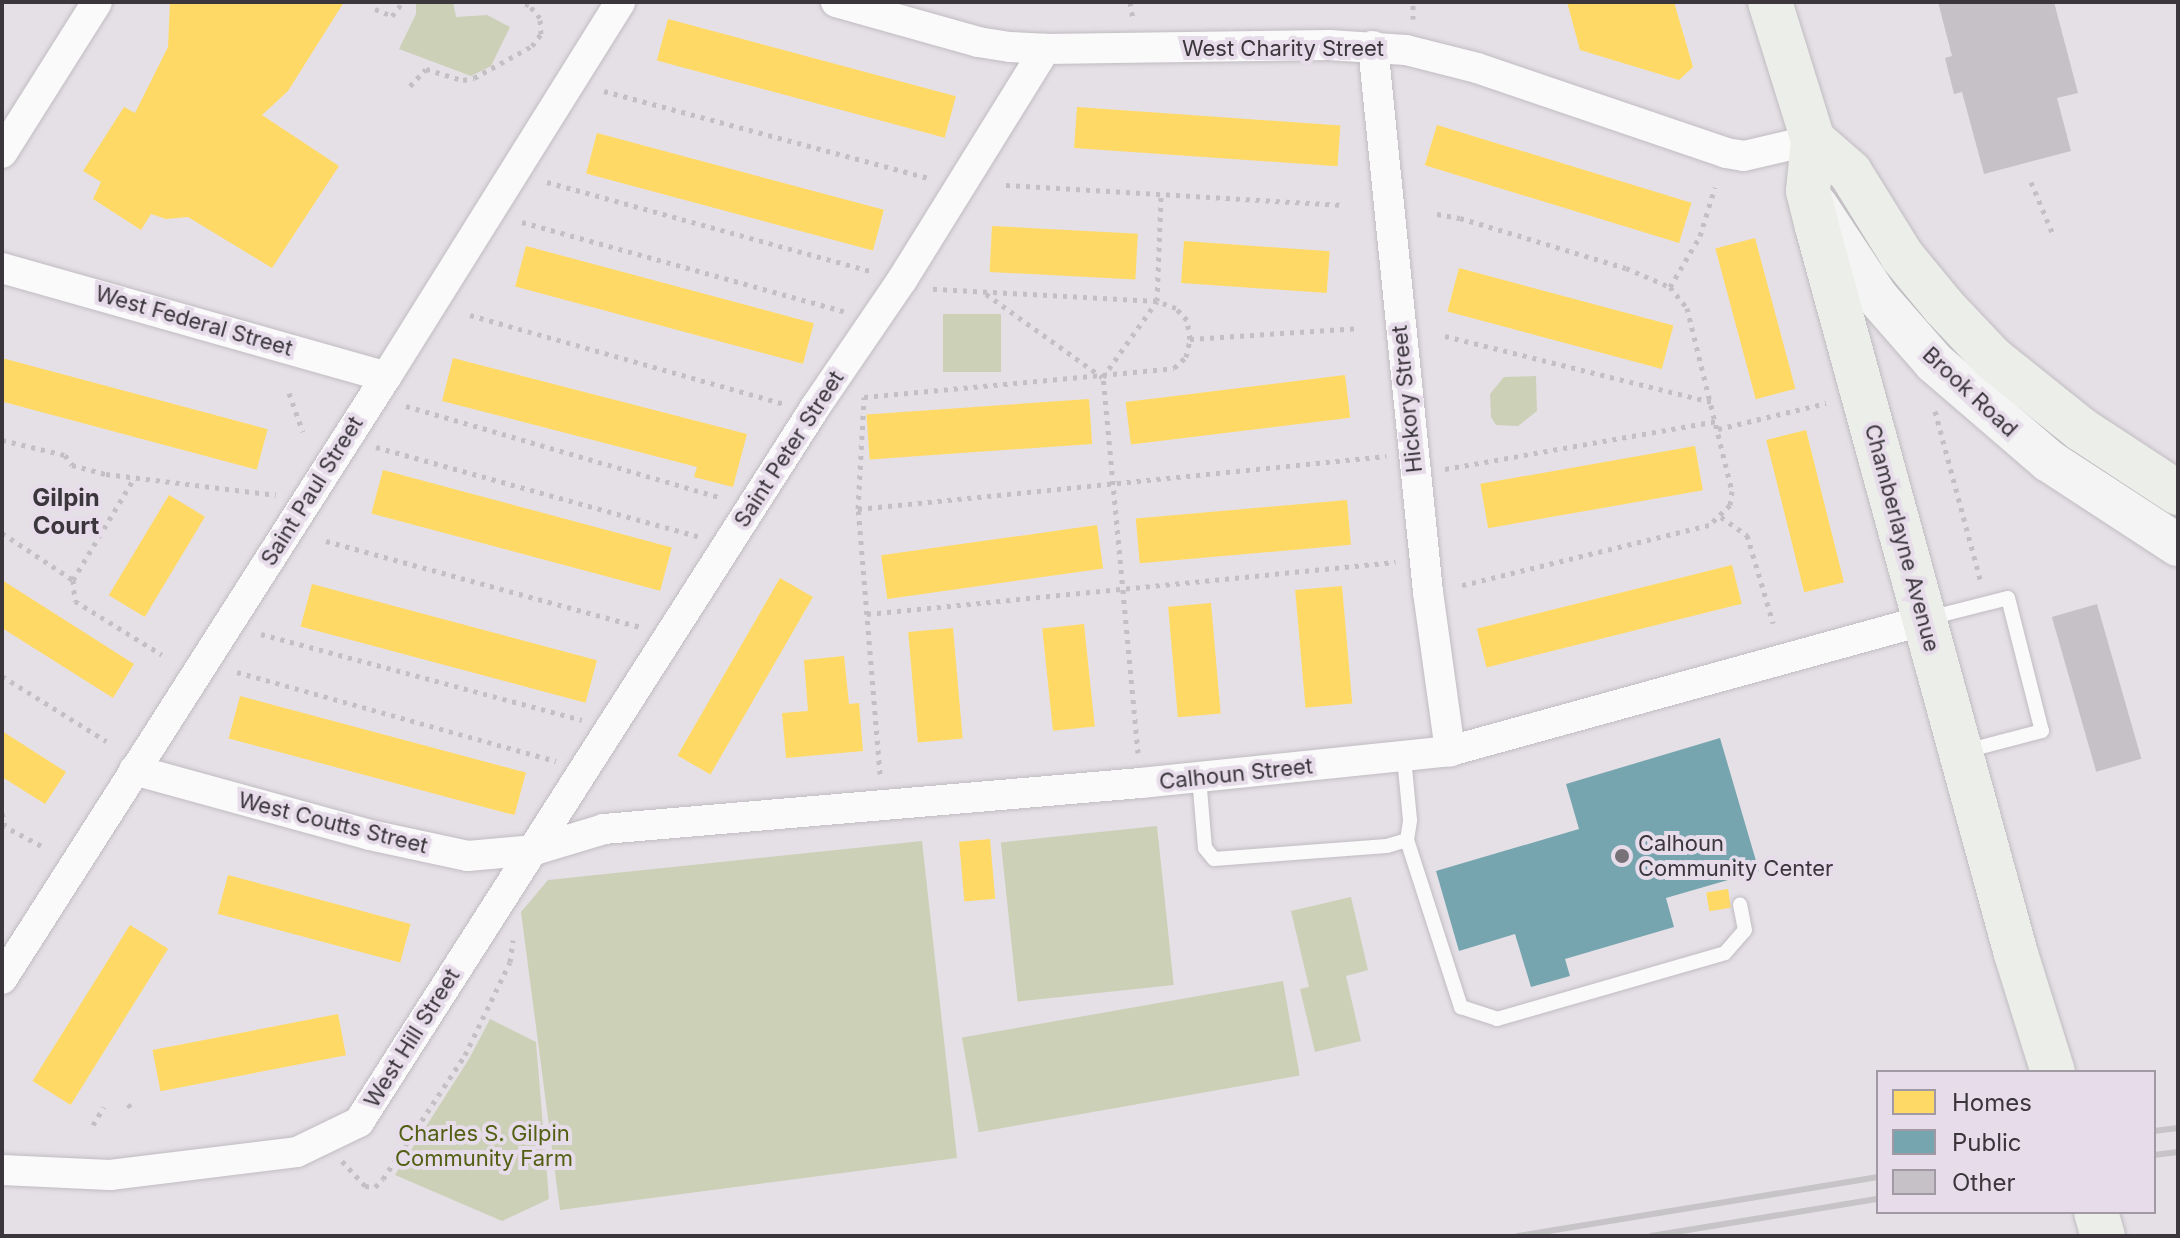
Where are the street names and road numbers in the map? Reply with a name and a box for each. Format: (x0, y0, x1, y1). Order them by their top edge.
street label: West Charity Street (1182, 36, 1384, 62)
street label: West Federal Street (92, 280, 296, 362)
street label: Hickory Street (1386, 324, 1428, 474)
street label: Brook Road (1917, 341, 2023, 443)
street label: Saint Peter Street (729, 366, 849, 532)
street label: Saint Paul Street (255, 411, 369, 571)
street label: Chamberlayne Avenue (1859, 421, 1945, 655)
street label: Calhoun Street (1158, 753, 1314, 795)
street label: West Coutts Street (236, 787, 430, 859)
street label: West Hill Street (359, 964, 465, 1112)

